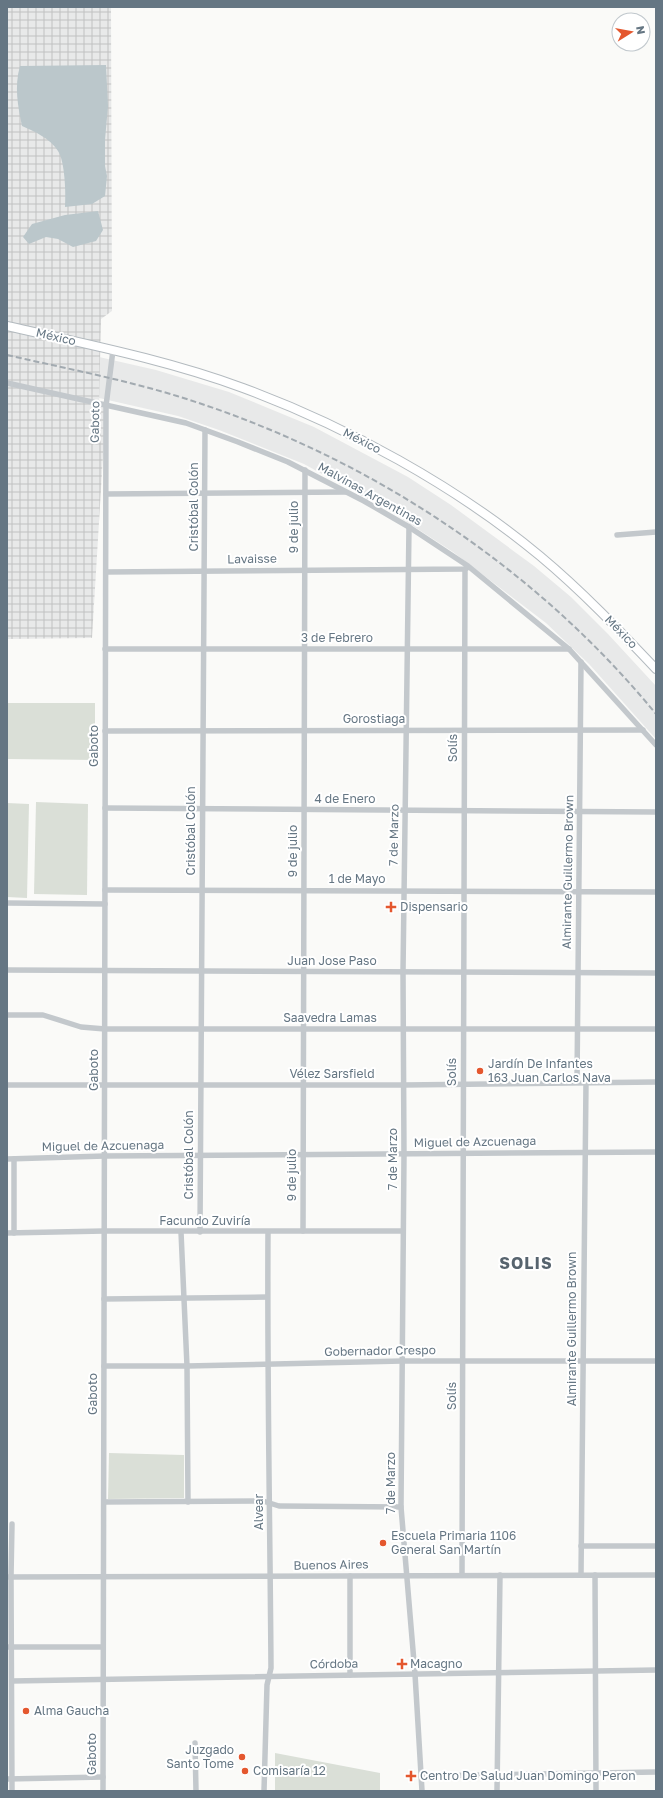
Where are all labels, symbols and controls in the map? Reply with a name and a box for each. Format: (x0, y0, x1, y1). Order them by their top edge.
north arrow (611, 12, 651, 52)
text: N (634, 25, 648, 35)
street label: México (35, 325, 78, 348)
street label: Gaboto (87, 401, 102, 443)
street label: México (341, 425, 384, 456)
street label: Malvinas Argentinas (315, 459, 425, 528)
street label: Cristóbal Colón (186, 462, 201, 552)
street label: 9 de julio (286, 501, 301, 553)
street label: Lavaisse (227, 551, 277, 566)
street label: México (602, 612, 641, 651)
street label: 3 de Febrero (301, 630, 373, 645)
street label: Gorostiaga (343, 711, 405, 726)
street label: Gaboto (86, 725, 101, 767)
street label: Solís (445, 734, 460, 762)
street label: Cristóbal Colón (183, 786, 198, 876)
street label: 4 de Enero (314, 791, 376, 806)
street label: Almirante Guillermo Brown (559, 795, 576, 949)
street label: 7 de Marzo (385, 804, 402, 866)
street label: 9 de julio (285, 825, 300, 877)
street label: 1 de Mayo (329, 871, 385, 886)
place label: Dispensario (400, 899, 468, 914)
marker: Dispensario (385, 901, 397, 913)
street label: Juan Jose Paso (287, 953, 377, 968)
street label: Saavedra Lamas (283, 1010, 377, 1025)
street label: Gaboto (86, 1049, 101, 1091)
place label: Jardín De Infantes 163 Juan Carlos Nava (488, 1056, 611, 1085)
street label: Solís (444, 1058, 459, 1086)
street label: Vélez Sarsfield (289, 1066, 375, 1081)
marker: Jardín De Infantes 163 Juan Carlos Nava (475, 1066, 485, 1076)
street label: Cristóbal Colón (181, 1110, 196, 1200)
street label: 7 de Marzo (385, 1128, 400, 1190)
street label: Miguel de Azcuenaga (414, 1133, 536, 1150)
street label: Miguel de Azcuenaga (42, 1137, 164, 1154)
street label: 9 de julio (284, 1149, 299, 1201)
street label: Facundo Zuviría (159, 1213, 251, 1228)
street label: Almirante Guillermo Brown (564, 1252, 579, 1406)
district label: SOLIS (499, 1253, 553, 1273)
street label: Gobernador Crespo (324, 1342, 436, 1359)
street label: Gaboto (85, 1373, 100, 1415)
street label: Solís (444, 1382, 459, 1410)
street label: 7 de Marzo (383, 1452, 398, 1514)
street label: Alvear (251, 1494, 266, 1530)
place label: Escuela Primaria 1106 General San Martín (391, 1528, 516, 1557)
marker: Escuela Primaria 1106 General San Martín (378, 1538, 388, 1548)
street label: Buenos Aires (293, 1556, 369, 1573)
street label: Córdoba (310, 1656, 358, 1671)
place label: Macagno (410, 1656, 462, 1671)
marker: Macagno (397, 1659, 407, 1669)
place label: Alma Gaucha (34, 1703, 109, 1718)
marker: Alma Gaucha (21, 1706, 31, 1716)
street label: Gaboto (84, 1733, 99, 1775)
place label: Juzgado Santo Tome (166, 1742, 234, 1771)
marker: Juzgado Santo Tome (237, 1752, 247, 1762)
place label: Comisaría 12 (253, 1763, 326, 1778)
marker: Comisaría 12 (240, 1766, 250, 1776)
place label: Centro De Salud Juan Domingo Peron (420, 1768, 636, 1783)
marker: Centro De Salud Juan Domingo Peron (405, 1770, 417, 1782)

